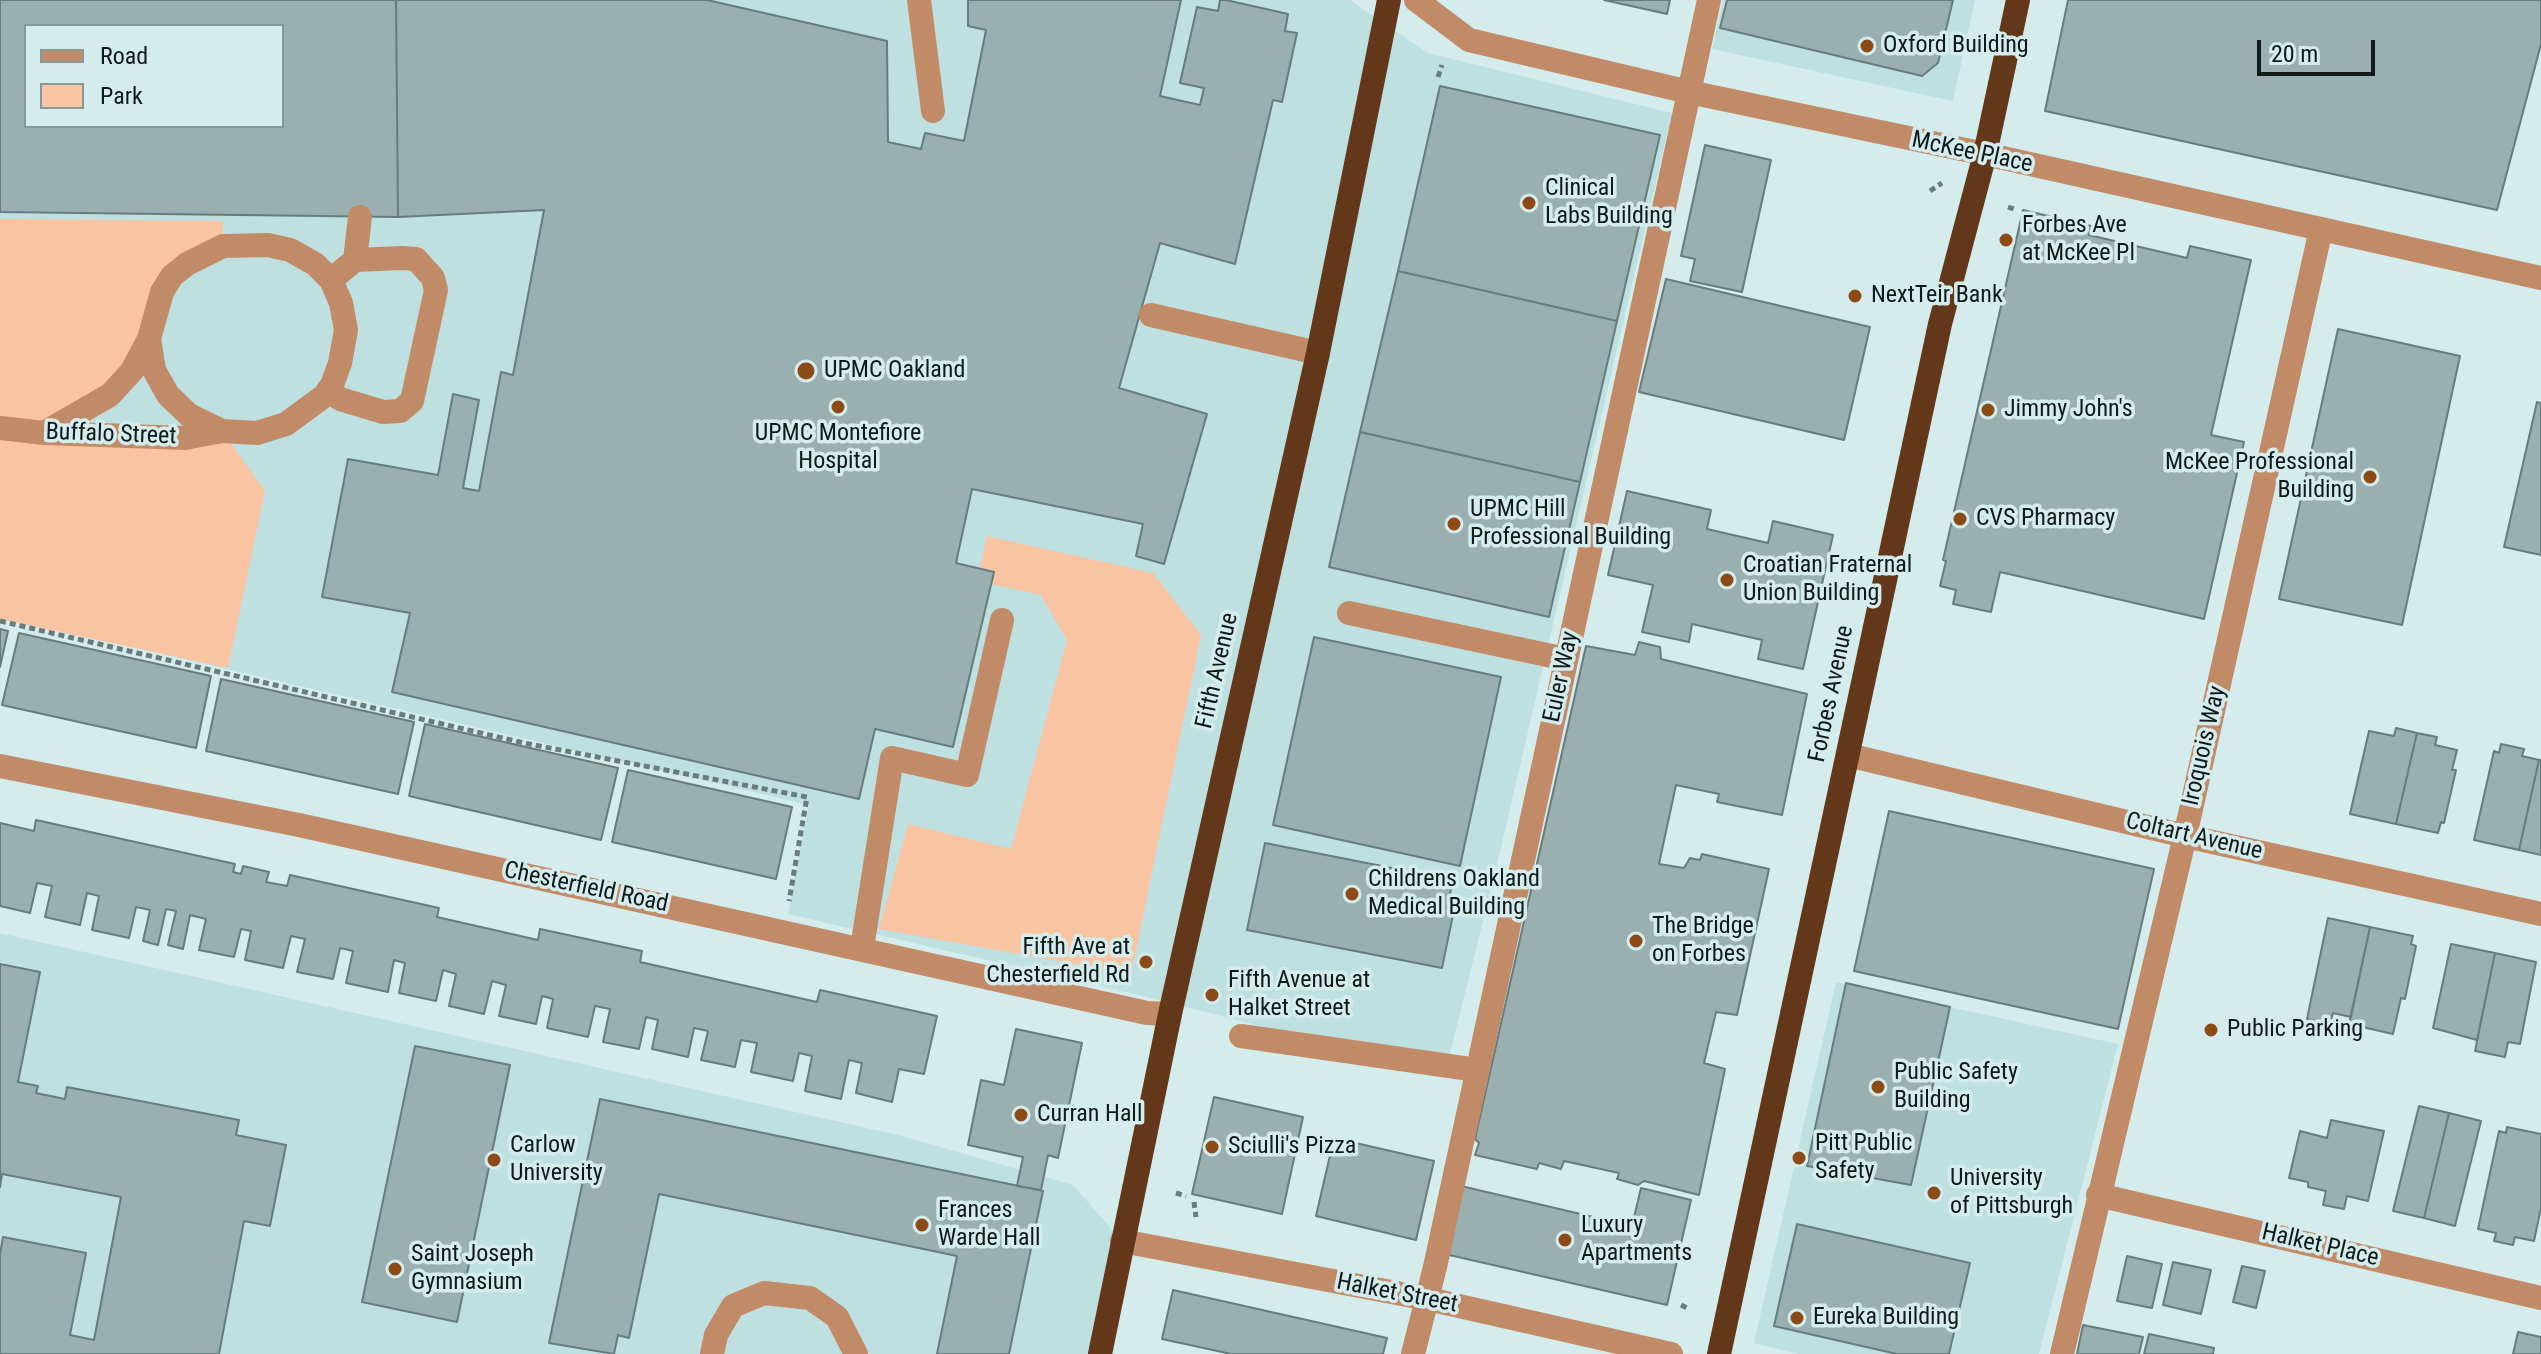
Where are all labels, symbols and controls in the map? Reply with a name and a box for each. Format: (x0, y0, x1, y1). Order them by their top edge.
legend (24, 24, 284, 128)
scale bar (2261, 24, 2379, 74)
place label: Oxford Building (1883, 32, 2029, 60)
marker: Oxford Building (1858, 37, 1876, 55)
text: 20 m (2271, 40, 2318, 68)
text: Road (100, 42, 148, 70)
text: Park (100, 82, 143, 110)
street label: McKee Place (1909, 126, 2035, 180)
place label: Clinical Labs Building (1545, 175, 1673, 231)
marker: Clinical Labs Building (1520, 194, 1538, 212)
place label: Forbes Ave at McKee Pl (2022, 212, 2135, 268)
marker: Forbes Ave at McKee Pl (1997, 231, 2015, 249)
place label: NextTeir Bank (1871, 282, 2003, 310)
marker: NextTeir Bank (1846, 287, 1864, 305)
place label: UPMC Oakland (824, 357, 965, 385)
marker: UPMC Oakland (795, 360, 817, 382)
place label: Jimmy John's (2004, 396, 2133, 424)
marker: UPMC Montefiore Hospital (829, 398, 847, 416)
marker: Jimmy John's (1979, 401, 1997, 419)
street label: Buffalo Street (45, 418, 177, 452)
place label: UPMC Montefiore Hospital (755, 420, 921, 476)
place label: McKee Professional Building (2165, 449, 2354, 505)
marker: McKee Professional Building (2361, 468, 2379, 486)
place label: UPMC Hill Professional Building (1470, 496, 1671, 552)
place label: CVS Pharmacy (1976, 505, 2115, 533)
marker: CVS Pharmacy (1951, 510, 1969, 528)
marker: UPMC Hill Professional Building (1445, 515, 1463, 533)
place label: Croatian Fraternal Union Building (1743, 552, 1912, 608)
marker: Croatian Fraternal Union Building (1718, 571, 1736, 589)
street label: Fifth Avenue (1191, 610, 1245, 732)
street label: Forbes Avenue (1803, 623, 1861, 765)
street label: Euler Way (1538, 629, 1586, 725)
street label: Iroquois Way (2177, 683, 2233, 809)
street label: Coltart Avenue (2123, 807, 2265, 867)
street label: Chesterfield Road (501, 857, 671, 919)
place label: Childrens Oakland Medical Building (1368, 866, 1540, 922)
marker: Childrens Oakland Medical Building (1343, 885, 1361, 903)
place label: The Bridge on Forbes (1652, 913, 1754, 969)
marker: The Bridge on Forbes (1627, 932, 1645, 950)
place label: Fifth Ave at Chesterfield Rd (986, 934, 1130, 990)
marker: Fifth Ave at Chesterfield Rd (1137, 953, 1155, 971)
place label: Fifth Avenue at Halket Street (1228, 967, 1370, 1023)
marker: Fifth Avenue at Halket Street (1203, 986, 1221, 1004)
place label: Public Parking (2227, 1016, 2363, 1044)
marker: Public Parking (2202, 1021, 2220, 1039)
place label: Public Safety Building (1894, 1059, 2018, 1115)
marker: Public Safety Building (1869, 1078, 1887, 1096)
place label: Curran Hall (1037, 1101, 1142, 1129)
marker: Curran Hall (1012, 1106, 1030, 1124)
place label: Pitt Public Safety (1815, 1130, 1912, 1186)
place label: Carlow University (510, 1132, 603, 1188)
place label: Sciulli's Pizza (1228, 1133, 1356, 1161)
marker: Sciulli's Pizza (1203, 1138, 1221, 1156)
marker: Pitt Public Safety (1790, 1149, 1808, 1167)
marker: Carlow University (485, 1151, 503, 1169)
place label: University of Pittsburgh (1950, 1165, 2073, 1221)
marker: University of Pittsburgh (1925, 1184, 1943, 1202)
place label: Frances Warde Hall (938, 1197, 1041, 1253)
place label: Luxury Apartments (1581, 1212, 1692, 1268)
marker: Frances Warde Hall (913, 1216, 931, 1234)
street label: Halket Place (2259, 1219, 2381, 1273)
marker: Luxury Apartments (1556, 1231, 1574, 1249)
place label: Saint Joseph Gymnasium (411, 1241, 534, 1297)
marker: Saint Joseph Gymnasium (386, 1260, 404, 1278)
street label: Halket Street (1334, 1268, 1460, 1320)
place label: Eureka Building (1813, 1304, 1959, 1332)
marker: Eureka Building (1788, 1309, 1806, 1327)

